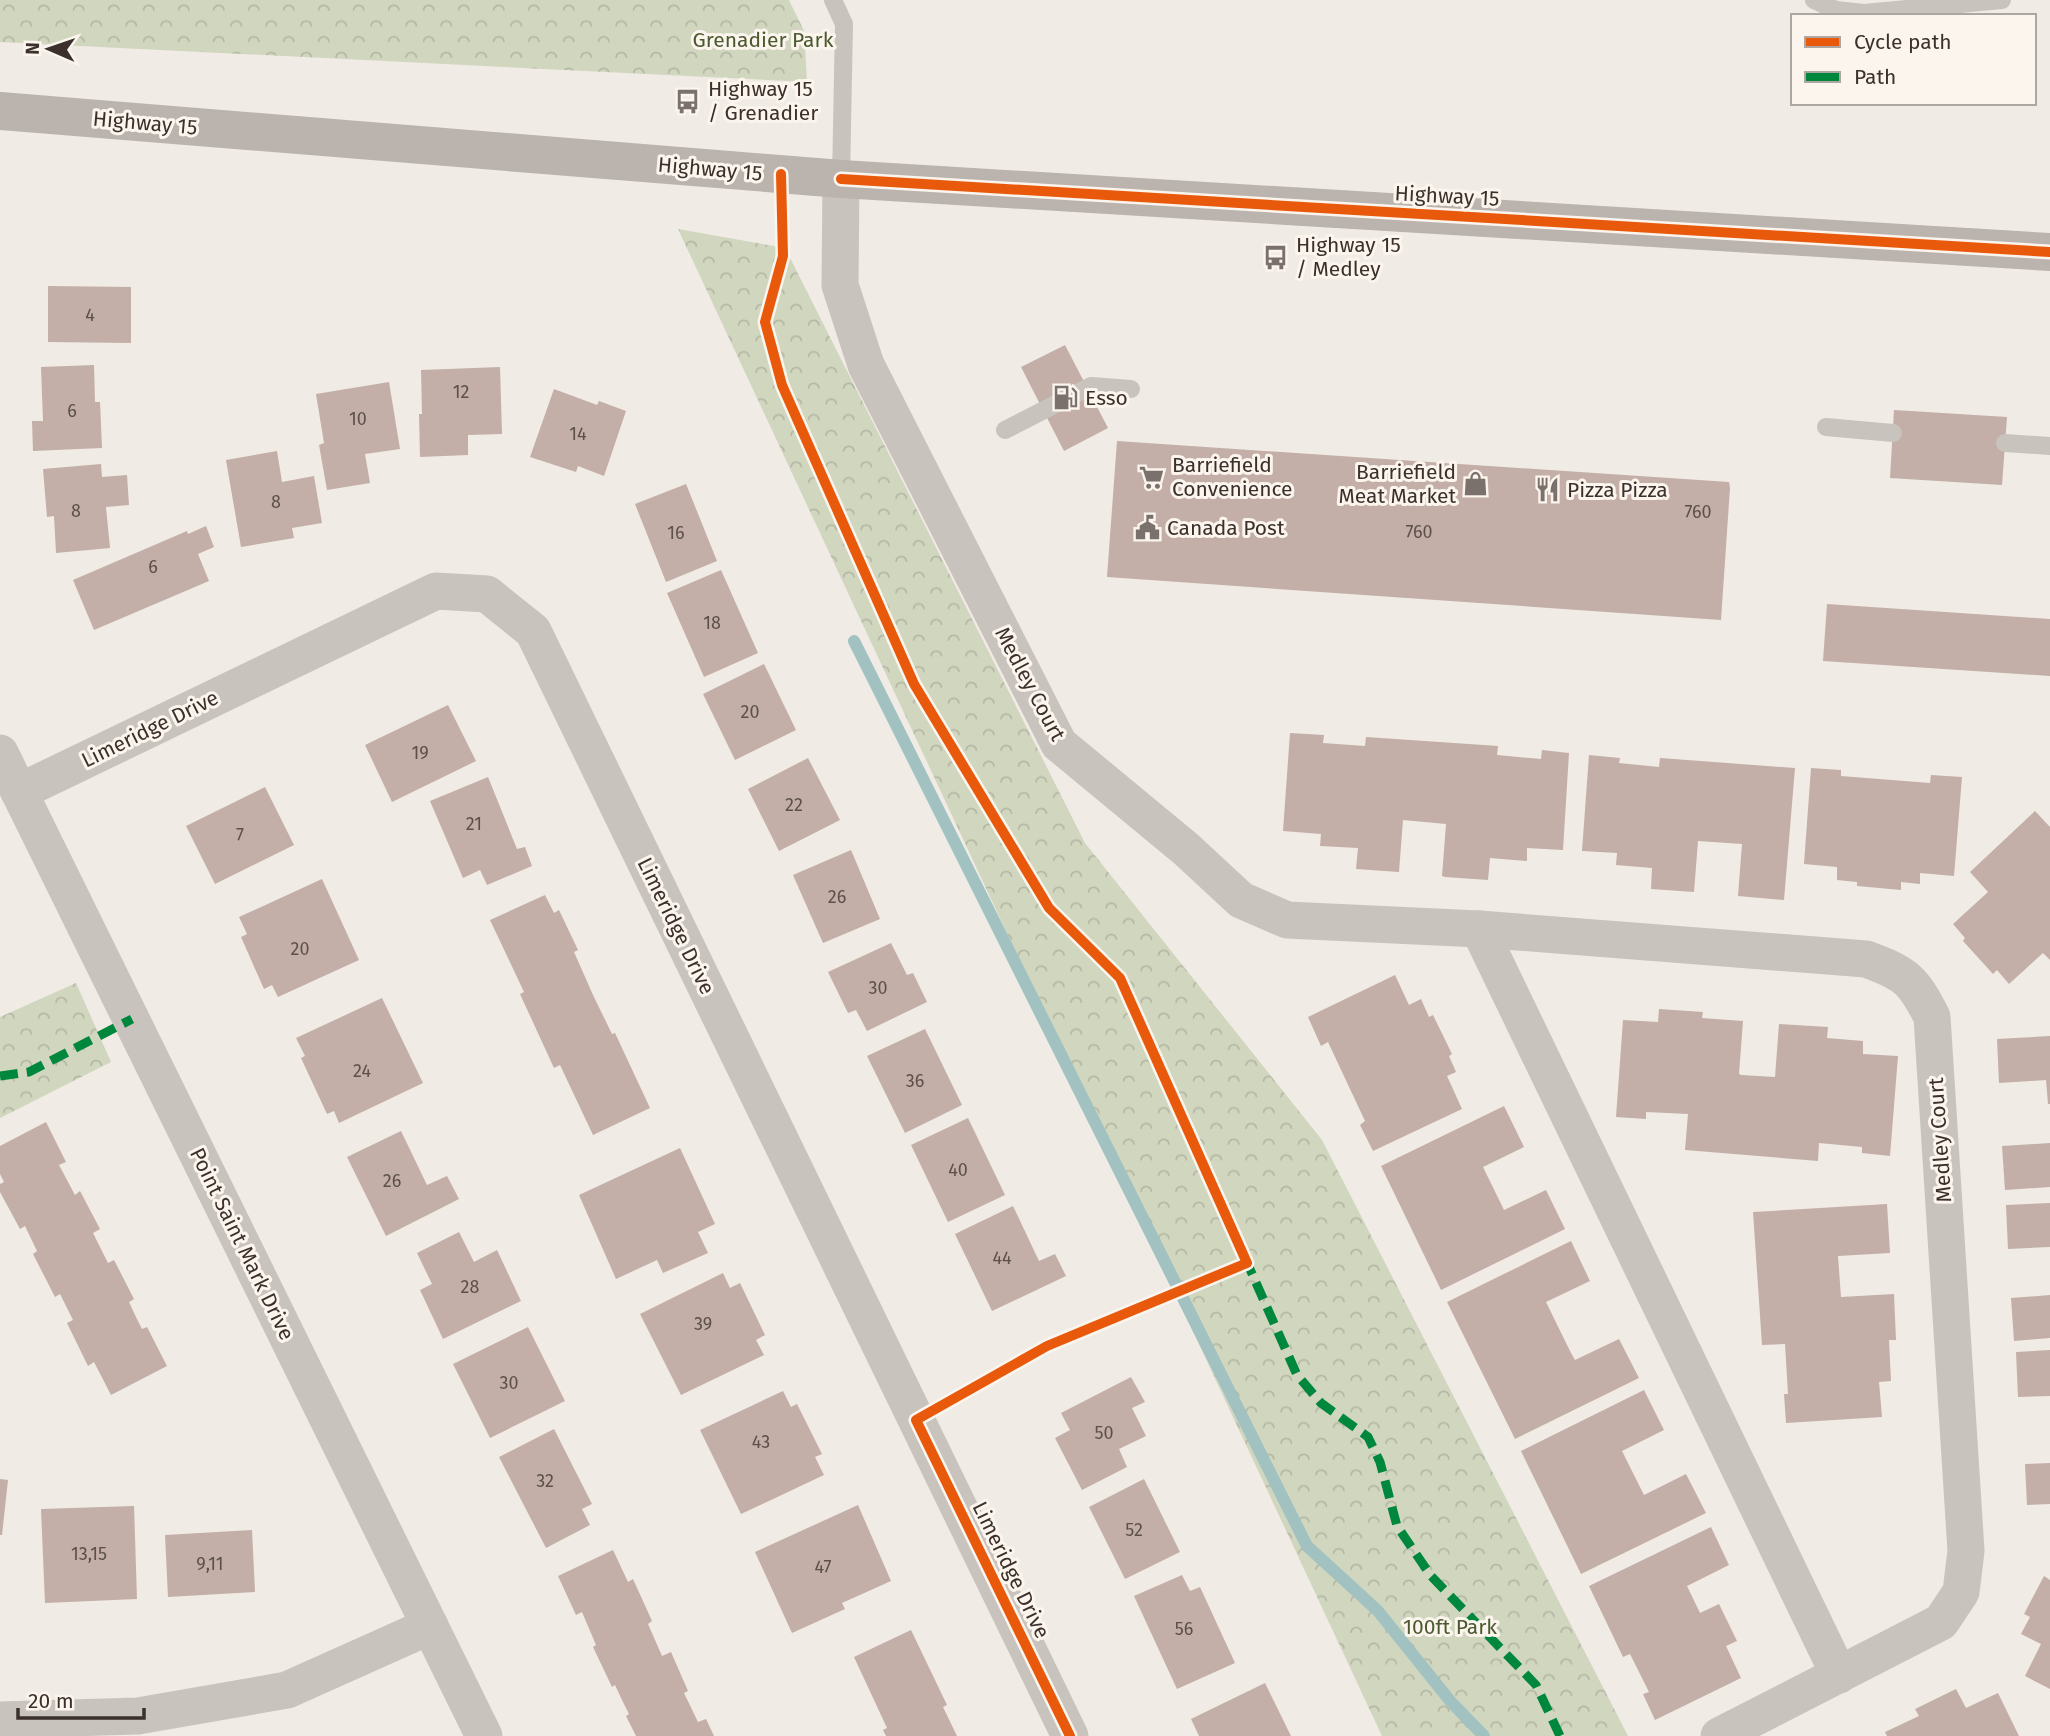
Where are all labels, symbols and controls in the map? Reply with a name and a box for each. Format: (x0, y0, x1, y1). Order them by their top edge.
north arrow (14, 14, 84, 84)
legend (1791, 14, 2036, 105)
park label: Grenadier Park (693, 27, 834, 53)
text: Cycle path (1854, 29, 1952, 55)
text: N (21, 42, 44, 55)
text: Path (1854, 64, 1896, 90)
place label: Highway 15 / Grenadier (708, 76, 818, 126)
bus stop icon: Highway 15 / Grenadier (674, 87, 702, 115)
street label: Highway 15 (92, 105, 198, 141)
street label: Highway 15 (657, 151, 763, 187)
street label: Highway 15 (1394, 180, 1500, 212)
place label: Highway 15 / Medley (1296, 232, 1401, 282)
bus stop icon: Highway 15 / Medley (1262, 243, 1290, 271)
house number: 4 (85, 304, 95, 326)
house number: 12 (453, 381, 469, 403)
fuel station icon: Esso (1051, 384, 1079, 412)
place label: Esso (1085, 385, 1128, 411)
house number: 6 (67, 400, 77, 422)
house number: 10 (349, 408, 367, 430)
house number: 14 (569, 423, 587, 445)
place label: Barriefield Convenience (1172, 452, 1293, 502)
place label: Barriefield Meat Market (1338, 459, 1456, 509)
supermarket icon: Barriefield Convenience (1138, 463, 1166, 491)
shop icon: Barriefield Meat Market (1462, 470, 1490, 498)
restaurant icon: Pizza Pizza (1533, 476, 1561, 504)
place label: Pizza Pizza (1567, 477, 1668, 503)
house number: 8 (271, 491, 281, 513)
house number: 8 (71, 500, 81, 522)
house number: 760 (1684, 501, 1712, 523)
public building icon: Canada Post (1133, 514, 1161, 542)
place label: Canada Post (1167, 515, 1285, 541)
house number: 760 (1405, 521, 1433, 543)
house number: 16 (667, 522, 685, 544)
house number: 6 (148, 556, 158, 578)
house number: 18 (703, 612, 721, 634)
street label: Medley Court (989, 623, 1071, 746)
street label: Limeridge Drive (77, 685, 223, 773)
house number: 20 (741, 701, 759, 723)
house number: 19 (411, 742, 429, 764)
house number: 22 (785, 794, 803, 816)
house number: 21 (466, 813, 482, 835)
house number: 7 (236, 824, 244, 846)
street label: Limeridge Drive (632, 853, 720, 999)
house number: 26 (828, 886, 846, 908)
house number: 20 (291, 938, 309, 960)
house number: 30 (868, 977, 888, 999)
house number: 24 (353, 1060, 371, 1082)
house number: 36 (906, 1070, 924, 1092)
street label: Medley Court (1923, 1076, 1957, 1203)
street label: Point Saint Mark Drive (184, 1144, 300, 1344)
house number: 40 (948, 1159, 968, 1181)
house number: 26 (383, 1170, 401, 1192)
house number: 44 (992, 1247, 1012, 1269)
house number: 28 (461, 1276, 479, 1298)
house number: 39 (694, 1313, 712, 1335)
house number: 30 (499, 1372, 519, 1394)
house number: 50 (1094, 1422, 1114, 1444)
house number: 43 (752, 1431, 770, 1453)
house number: 32 (536, 1470, 554, 1492)
street label: Limeridge Drive (967, 1497, 1055, 1643)
house number: 52 (1125, 1519, 1143, 1541)
house number: 13,15 (71, 1543, 107, 1565)
house number: 9,11 (196, 1553, 224, 1575)
house number: 47 (814, 1556, 832, 1578)
park label: 100ft Park (1403, 1614, 1497, 1640)
house number: 56 (1175, 1618, 1193, 1640)
scale bar (18, 1676, 144, 1720)
text: 20 m (28, 1688, 74, 1714)

